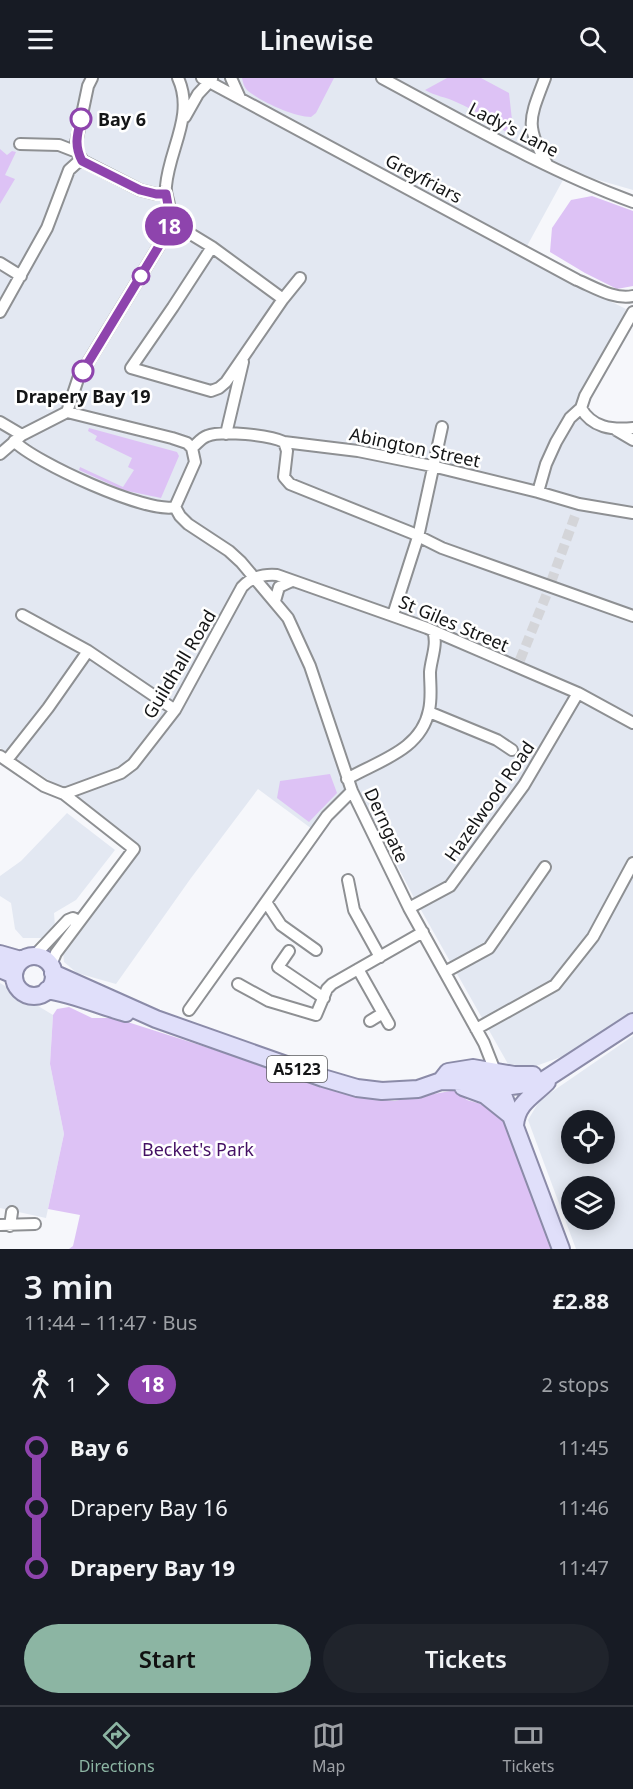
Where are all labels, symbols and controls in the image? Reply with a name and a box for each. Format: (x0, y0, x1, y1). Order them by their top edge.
text: Linewise (259, 21, 374, 58)
icon: menu (24, 23, 57, 56)
icon: search (576, 23, 609, 56)
street label: Lady's Lane (465, 96, 563, 162)
place label: Bay 6 (98, 107, 146, 131)
marker: Bay 6 (70, 108, 92, 130)
street label: Greyfriars (381, 148, 467, 208)
line badge: 18 (142, 206, 196, 246)
text: 18 (157, 212, 181, 240)
unlabelled marker (132, 267, 150, 285)
marker: Drapery Bay 19 (72, 360, 94, 382)
place label: Drapery Bay 19 (15, 384, 151, 408)
street label: Abington Street (348, 421, 483, 473)
street label: St Giles Street (395, 589, 513, 657)
street label: Guildhall Road (137, 605, 221, 723)
street label: Hazelwood Road (439, 736, 539, 866)
street label: Derngate (359, 784, 415, 866)
road number: A5123 (267, 1056, 327, 1082)
map controls (561, 1110, 615, 1230)
button: locate (561, 1110, 615, 1164)
park label: Becket's Park (142, 1137, 254, 1161)
button: layers (561, 1176, 615, 1230)
text: 3 min (24, 1264, 114, 1309)
text: £2.88 (552, 1285, 609, 1315)
text: 11:44 – 11:47 · Bus (24, 1309, 197, 1336)
icon: walk (24, 1368, 57, 1401)
icon: forward (86, 1368, 119, 1401)
text: 18 (140, 1370, 164, 1398)
text: 1 (66, 1371, 77, 1398)
text: 2 stops (542, 1371, 609, 1398)
text: Bay 6 (70, 1432, 129, 1462)
text: 11:45 (558, 1434, 609, 1461)
text: Drapery Bay 16 (70, 1492, 228, 1522)
text: 11:46 (558, 1494, 609, 1521)
text: Drapery Bay 19 (70, 1552, 235, 1582)
text: 11:47 (558, 1554, 609, 1581)
button: Start (24, 1624, 311, 1693)
button: Tickets (323, 1624, 609, 1693)
tab: Directions (79, 1719, 155, 1777)
tab: Map (312, 1719, 345, 1777)
tab: Tickets (503, 1719, 554, 1777)

